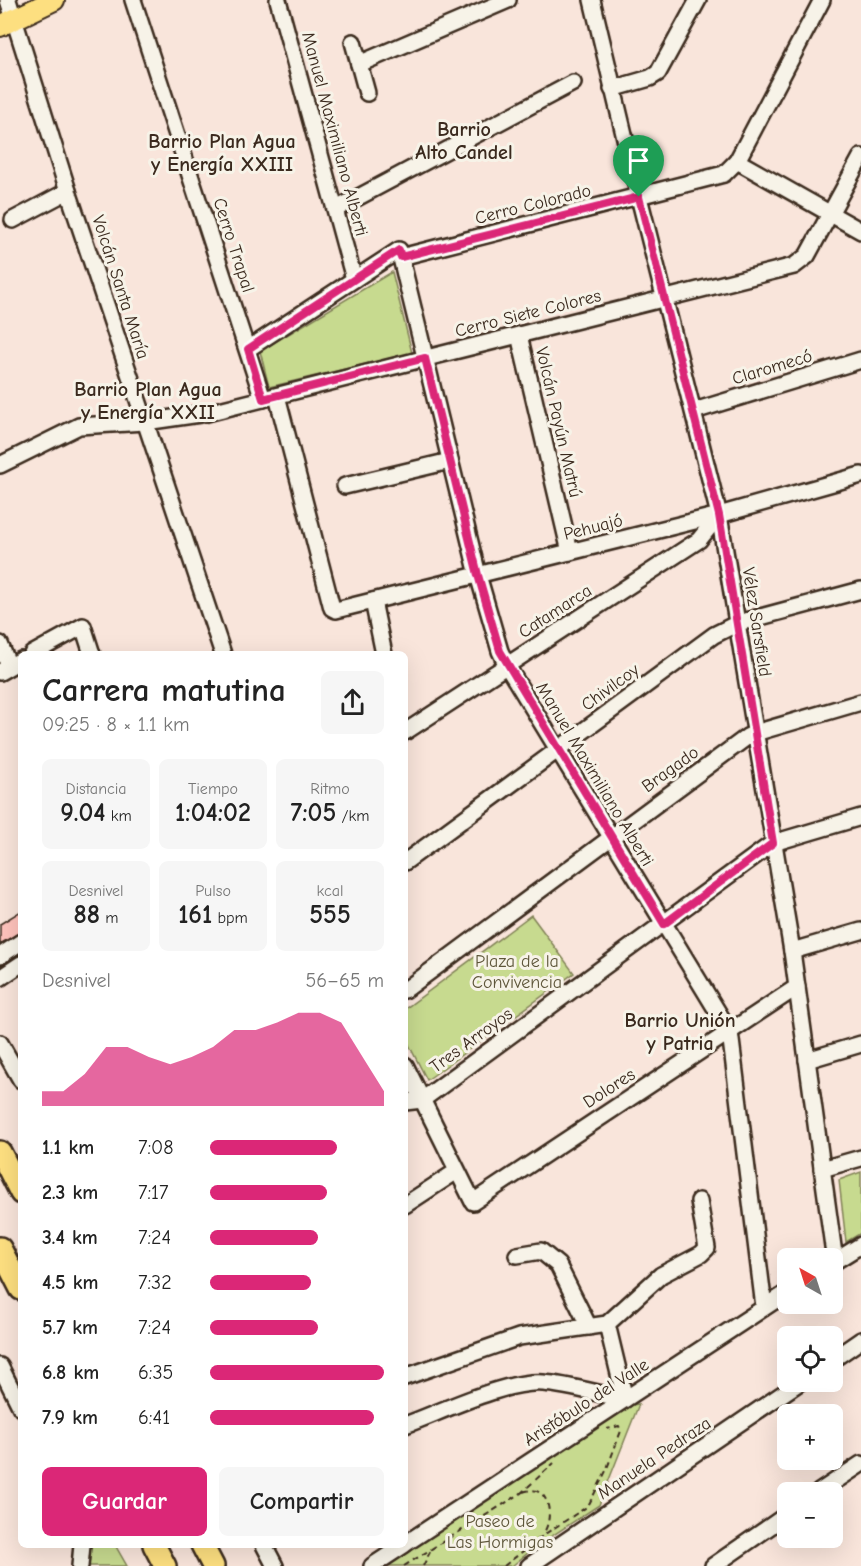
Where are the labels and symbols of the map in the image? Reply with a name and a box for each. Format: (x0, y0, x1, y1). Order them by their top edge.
street label: Manuel Maximiliano Alberti (297, 30, 372, 239)
district label: Barrio Alto Candel (415, 118, 513, 164)
district label: Barrio Plan Agua y Energía XXIII (148, 130, 296, 176)
pin (613, 135, 664, 197)
street label: Cerro Colorado (473, 180, 593, 229)
street label: Cerro Trapal (208, 195, 259, 295)
street label: Volcán Santa María (87, 213, 154, 362)
street label: Cerro Siete Colores (453, 285, 603, 342)
street label: Volcán Payún Matrú (531, 345, 586, 499)
street label: Claromecó (730, 345, 815, 390)
district label: Barrio Plan Agua y Energía XXII (74, 378, 222, 424)
street label: Pehuajó (561, 510, 625, 545)
street label: Vélez Sarsfield (737, 566, 776, 678)
street label: Catamarca (515, 580, 596, 643)
street label: Chivilcoy (577, 659, 644, 715)
street label: Manuel Maximiliano Alberti (531, 679, 658, 870)
street label: Bragado (638, 742, 703, 797)
park label: Plaza de la Convivencia (472, 951, 562, 993)
street label: Tres Arroyos (426, 1003, 517, 1077)
district label: Barrio Unión y Patria (624, 1009, 736, 1055)
street label: Dolores (579, 1064, 639, 1113)
north arrow (777, 1248, 843, 1314)
street label: Aristóbulo del Valle (520, 1354, 653, 1451)
street label: Manuela Pedraza (594, 1413, 715, 1504)
park label: Paseo de Las Hormigas (447, 1511, 553, 1553)

